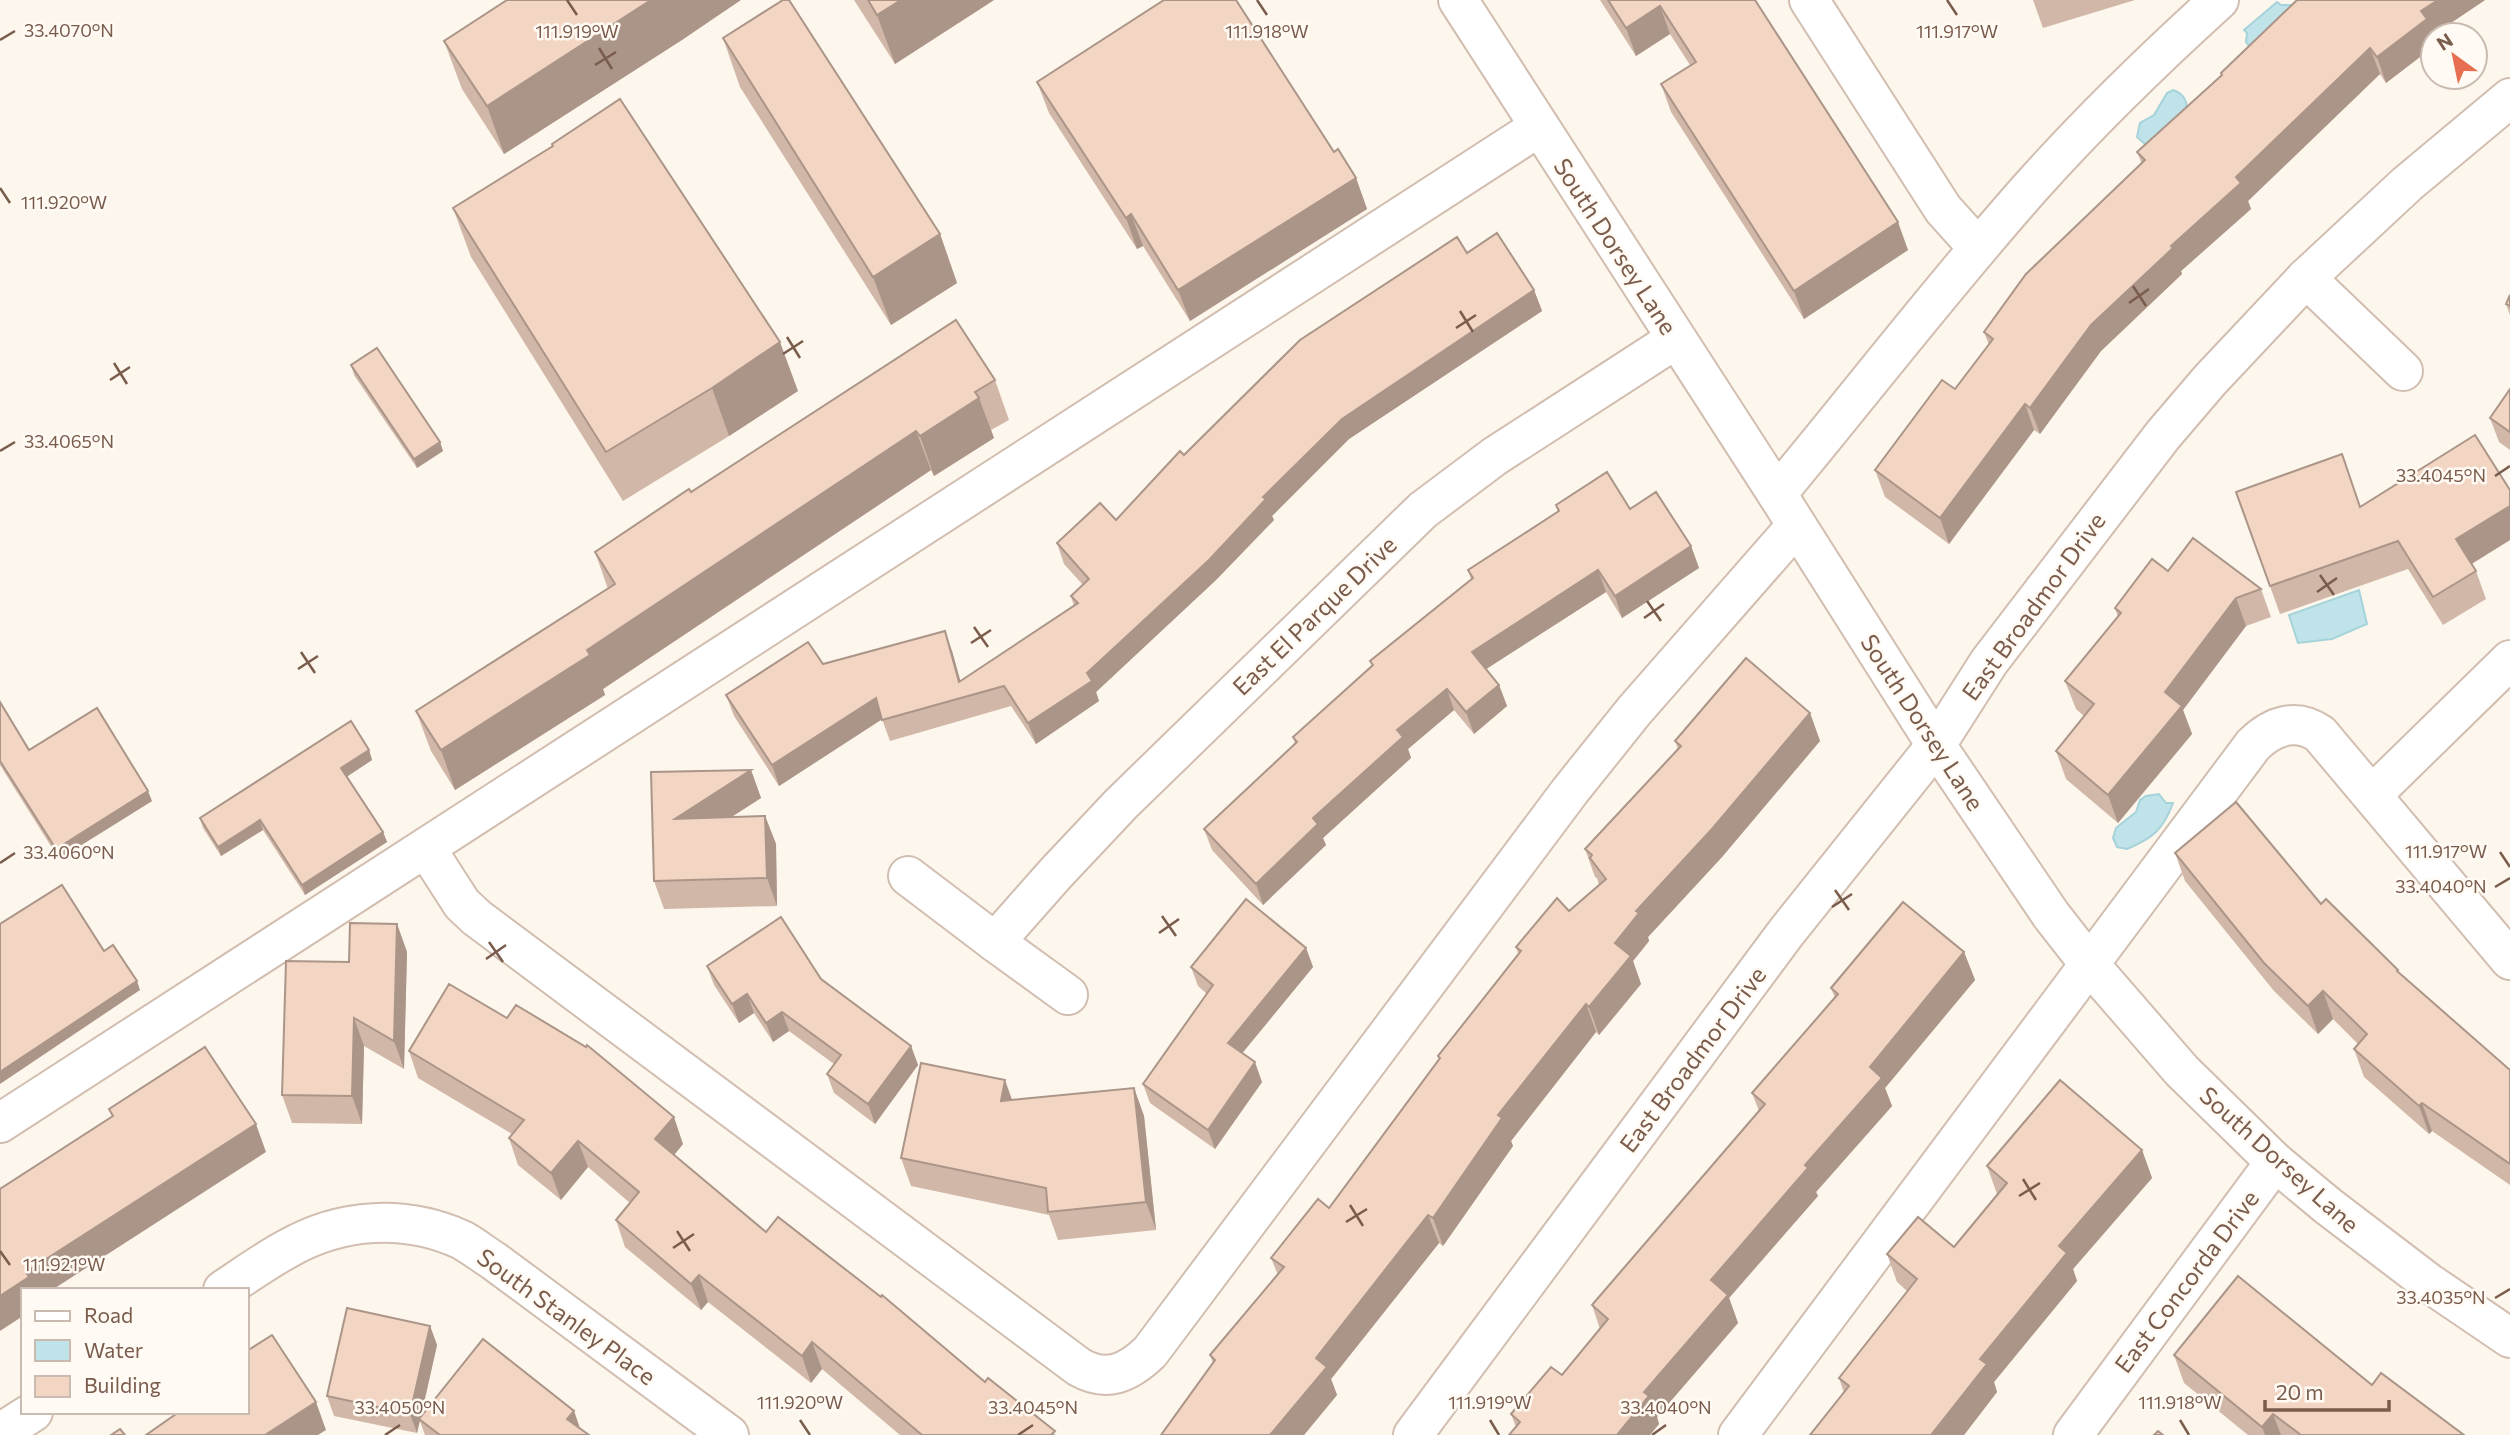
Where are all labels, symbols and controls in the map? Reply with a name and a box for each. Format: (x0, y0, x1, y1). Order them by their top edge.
text: 33.4070°N (24, 19, 114, 41)
text: 111.919°W (535, 20, 619, 42)
text: 111.918°W (1225, 20, 1309, 42)
text: 111.917°W (1916, 20, 1998, 42)
north arrow (2419, 21, 2489, 91)
text: N (2432, 28, 2457, 55)
street label: South Dorsey Lane (1548, 152, 1684, 340)
text: 111.920°W (21, 191, 107, 213)
text: 33.4065°N (24, 430, 114, 452)
text: 33.4045°N (2396, 464, 2486, 486)
street label: East Broadmor Drive (1955, 506, 2111, 706)
street label: East El Parque Drive (1226, 529, 1402, 701)
street label: South Dorsey Lane (1855, 628, 1991, 816)
text: 111.917°W (2405, 840, 2487, 862)
text: 33.4060°N (23, 841, 115, 863)
text: 33.4040°N (2395, 875, 2487, 897)
street label: East Broadmor Drive (1613, 960, 1771, 1158)
street label: South Dorsey Lane (2194, 1080, 2366, 1238)
street label: East Concorda Drive (2108, 1184, 2264, 1378)
street label: South Stanley Place (472, 1241, 662, 1391)
text: 111.921°W (23, 1253, 105, 1275)
text: 33.4035°N (2396, 1286, 2486, 1308)
legend (21, 1288, 248, 1414)
text: Road (84, 1302, 133, 1327)
text: Water (84, 1337, 143, 1362)
scale bar (2265, 1368, 2389, 1412)
text: Building (84, 1372, 161, 1397)
text: 20 m (2276, 1379, 2324, 1404)
text: 111.920°W (757, 1391, 843, 1413)
text: 111.919°W (1448, 1391, 1532, 1413)
text: 111.918°W (2138, 1391, 2222, 1413)
text: 33.4050°N (355, 1396, 445, 1418)
text: 33.4045°N (988, 1396, 1078, 1418)
text: 33.4040°N (1620, 1396, 1712, 1418)

